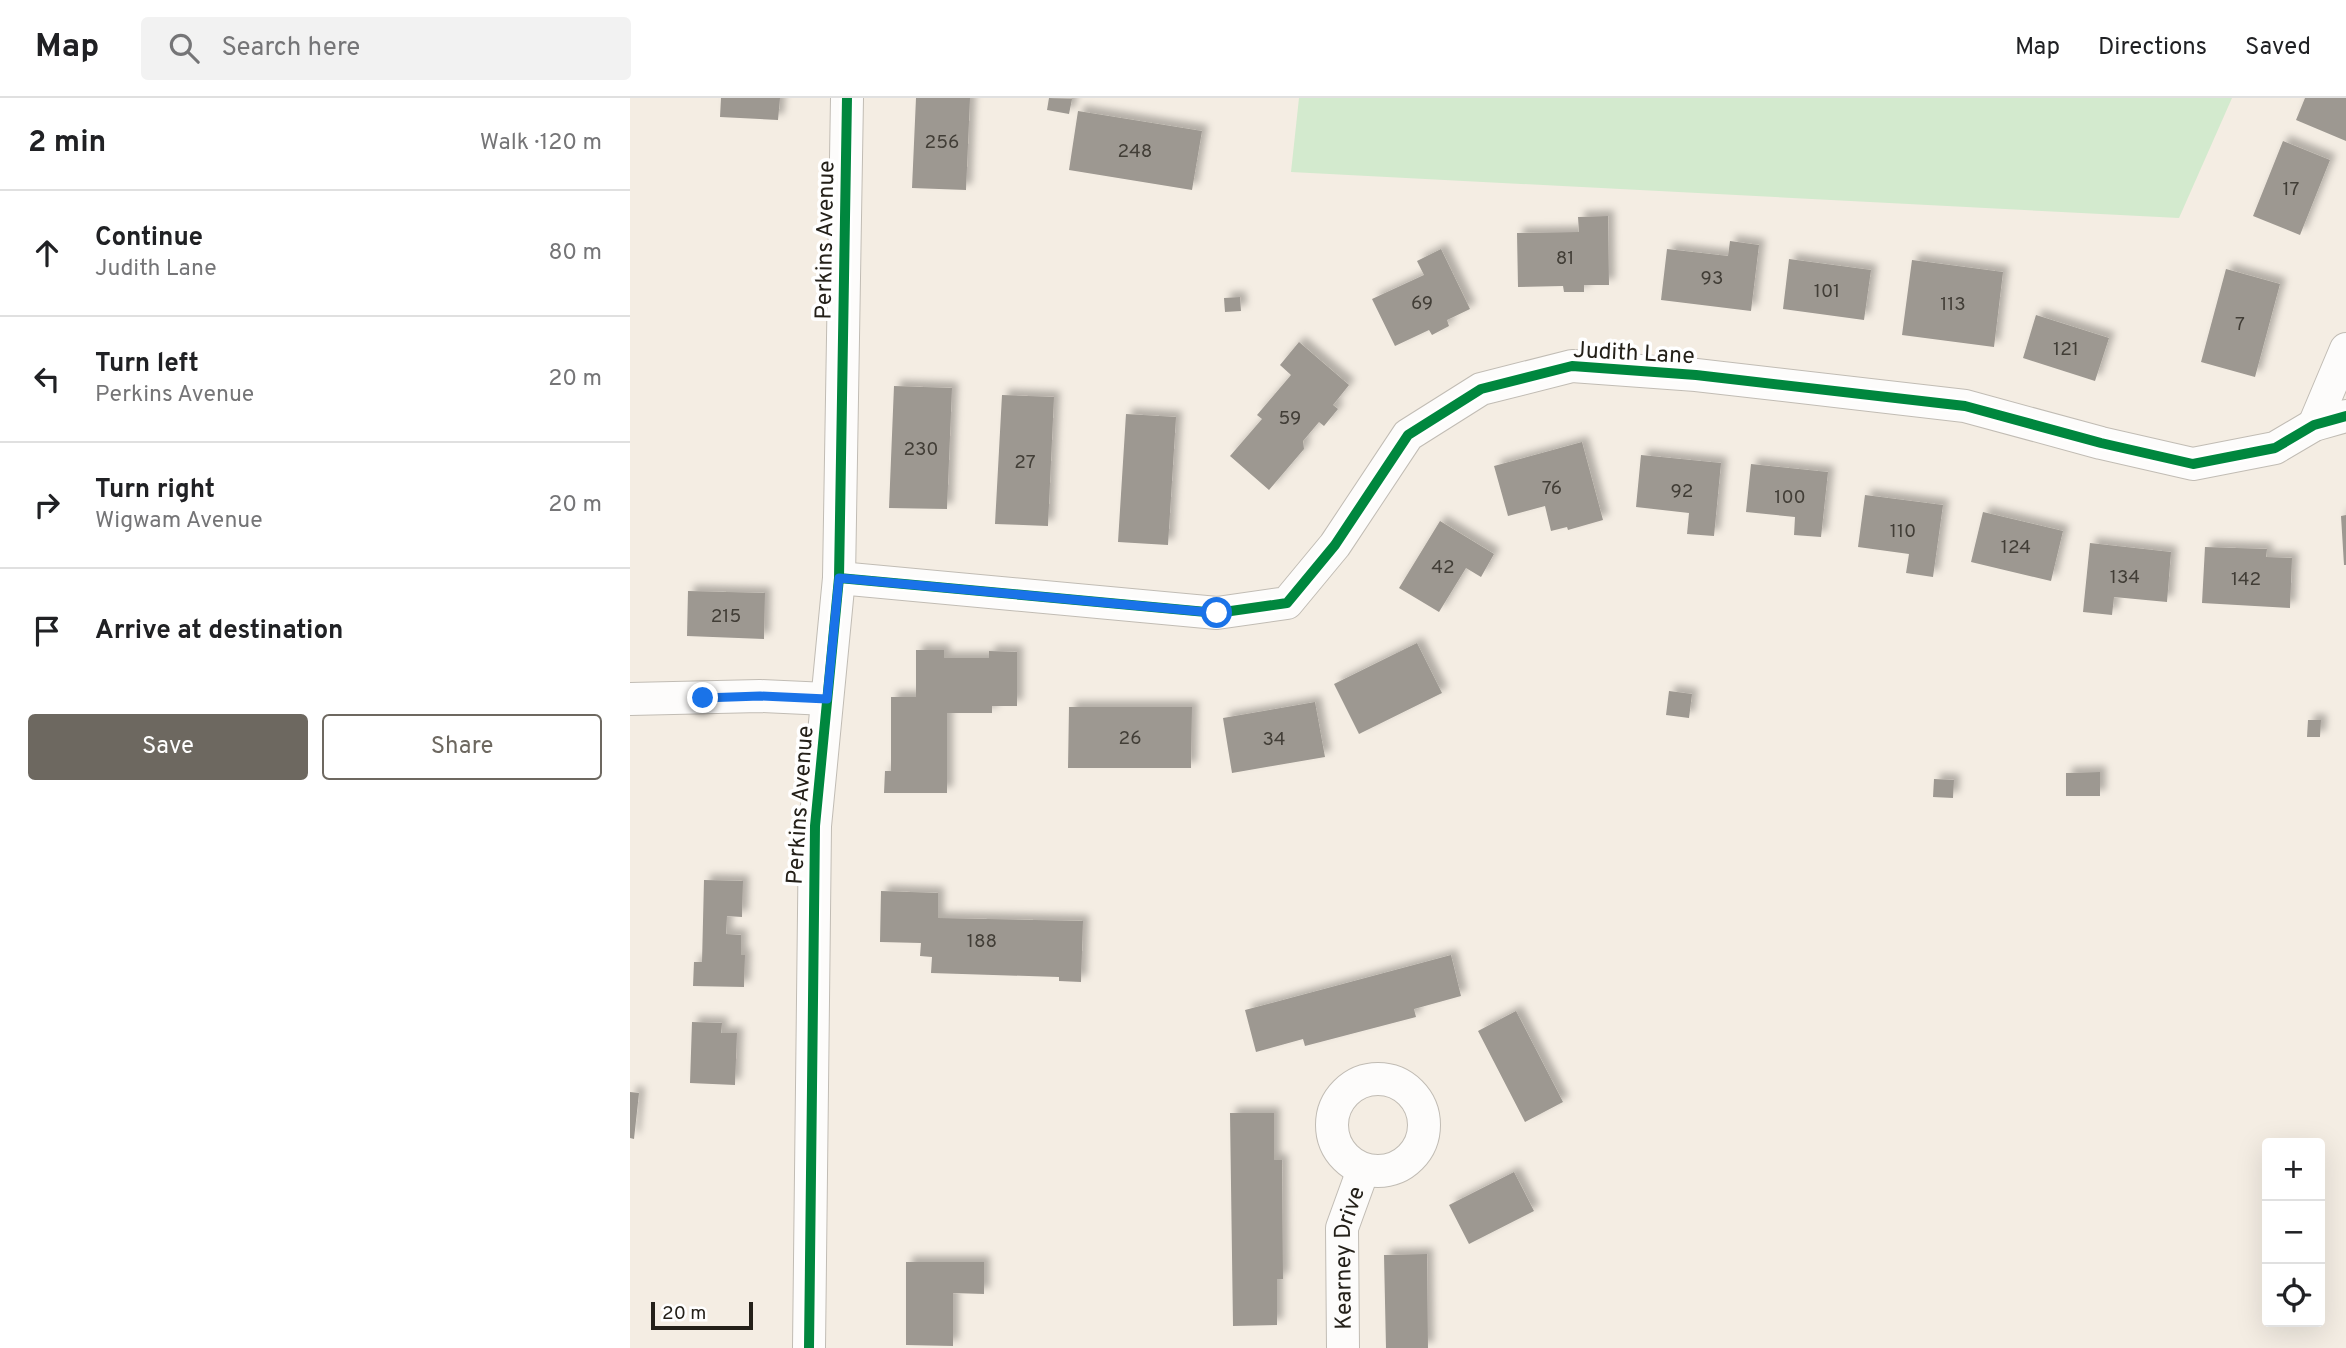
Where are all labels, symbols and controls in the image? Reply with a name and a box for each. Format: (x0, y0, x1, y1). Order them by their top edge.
search box (141, 17, 631, 80)
text: Map (35, 27, 99, 69)
icon: search (165, 29, 203, 67)
text: Search here (221, 32, 360, 65)
text: Map (2015, 33, 2060, 63)
text: Directions (2098, 33, 2207, 63)
text: Saved (2245, 33, 2311, 63)
text: 2 min (28, 125, 106, 162)
text: Walk · 120 m (480, 129, 602, 158)
house number: 256 (925, 131, 959, 155)
house number: 248 (1118, 140, 1152, 164)
street label: Perkins Avenue (811, 160, 842, 320)
house number: 17 (2283, 178, 2300, 202)
text: Continue (95, 222, 203, 255)
icon: ahead (28, 234, 66, 272)
text: 80 m (549, 239, 602, 268)
house number: 81 (1556, 247, 1574, 271)
text: Judith Lane (95, 255, 217, 284)
house number: 93 (1701, 267, 1723, 291)
house number: 101 (1814, 280, 1840, 304)
house number: 69 (1411, 292, 1433, 316)
house number: 113 (1940, 293, 1966, 317)
house number: 7 (2235, 313, 2245, 337)
street label: Judith Lane (1572, 337, 1695, 372)
house number: 121 (2053, 338, 2079, 362)
text: Turn left (95, 348, 199, 381)
icon: left (28, 360, 66, 398)
text: 20 m (548, 365, 602, 394)
text: Perkins Avenue (95, 381, 254, 410)
house number: 59 (1279, 407, 1301, 431)
house number: 230 (903, 438, 939, 462)
house number: 27 (1014, 451, 1036, 475)
text: Turn right (95, 474, 215, 507)
house number: 76 (1542, 477, 1562, 501)
house number: 92 (1671, 480, 1693, 504)
icon: right (28, 486, 66, 524)
house number: 100 (1774, 486, 1806, 510)
text: 20 m (548, 491, 602, 520)
text: Wigwam Avenue (95, 507, 263, 536)
house number: 110 (1890, 520, 1916, 544)
house number: 124 (2001, 536, 2031, 560)
house number: 42 (1431, 556, 1455, 580)
house number: 134 (2110, 566, 2140, 590)
house number: 142 (2231, 568, 2261, 592)
route start (1201, 597, 1232, 628)
house number: 215 (711, 605, 741, 629)
icon: arrive (28, 612, 66, 650)
text: Arrive at destination (95, 615, 343, 648)
route end (687, 682, 718, 713)
button: Save (28, 714, 308, 780)
button: Share (322, 714, 602, 780)
street label: Perkins Avenue (781, 725, 822, 886)
house number: 26 (1119, 727, 1141, 751)
house number: 34 (1262, 728, 1286, 752)
house number: 188 (967, 930, 997, 954)
map controls (2262, 1138, 2325, 1327)
button: + (2262, 1138, 2325, 1201)
street label: Kearney Drive (1330, 1183, 1373, 1330)
button: − (2262, 1201, 2325, 1264)
button: locate (2262, 1264, 2325, 1327)
scale bar (651, 1299, 752, 1331)
text: 20 m (662, 1302, 706, 1326)

